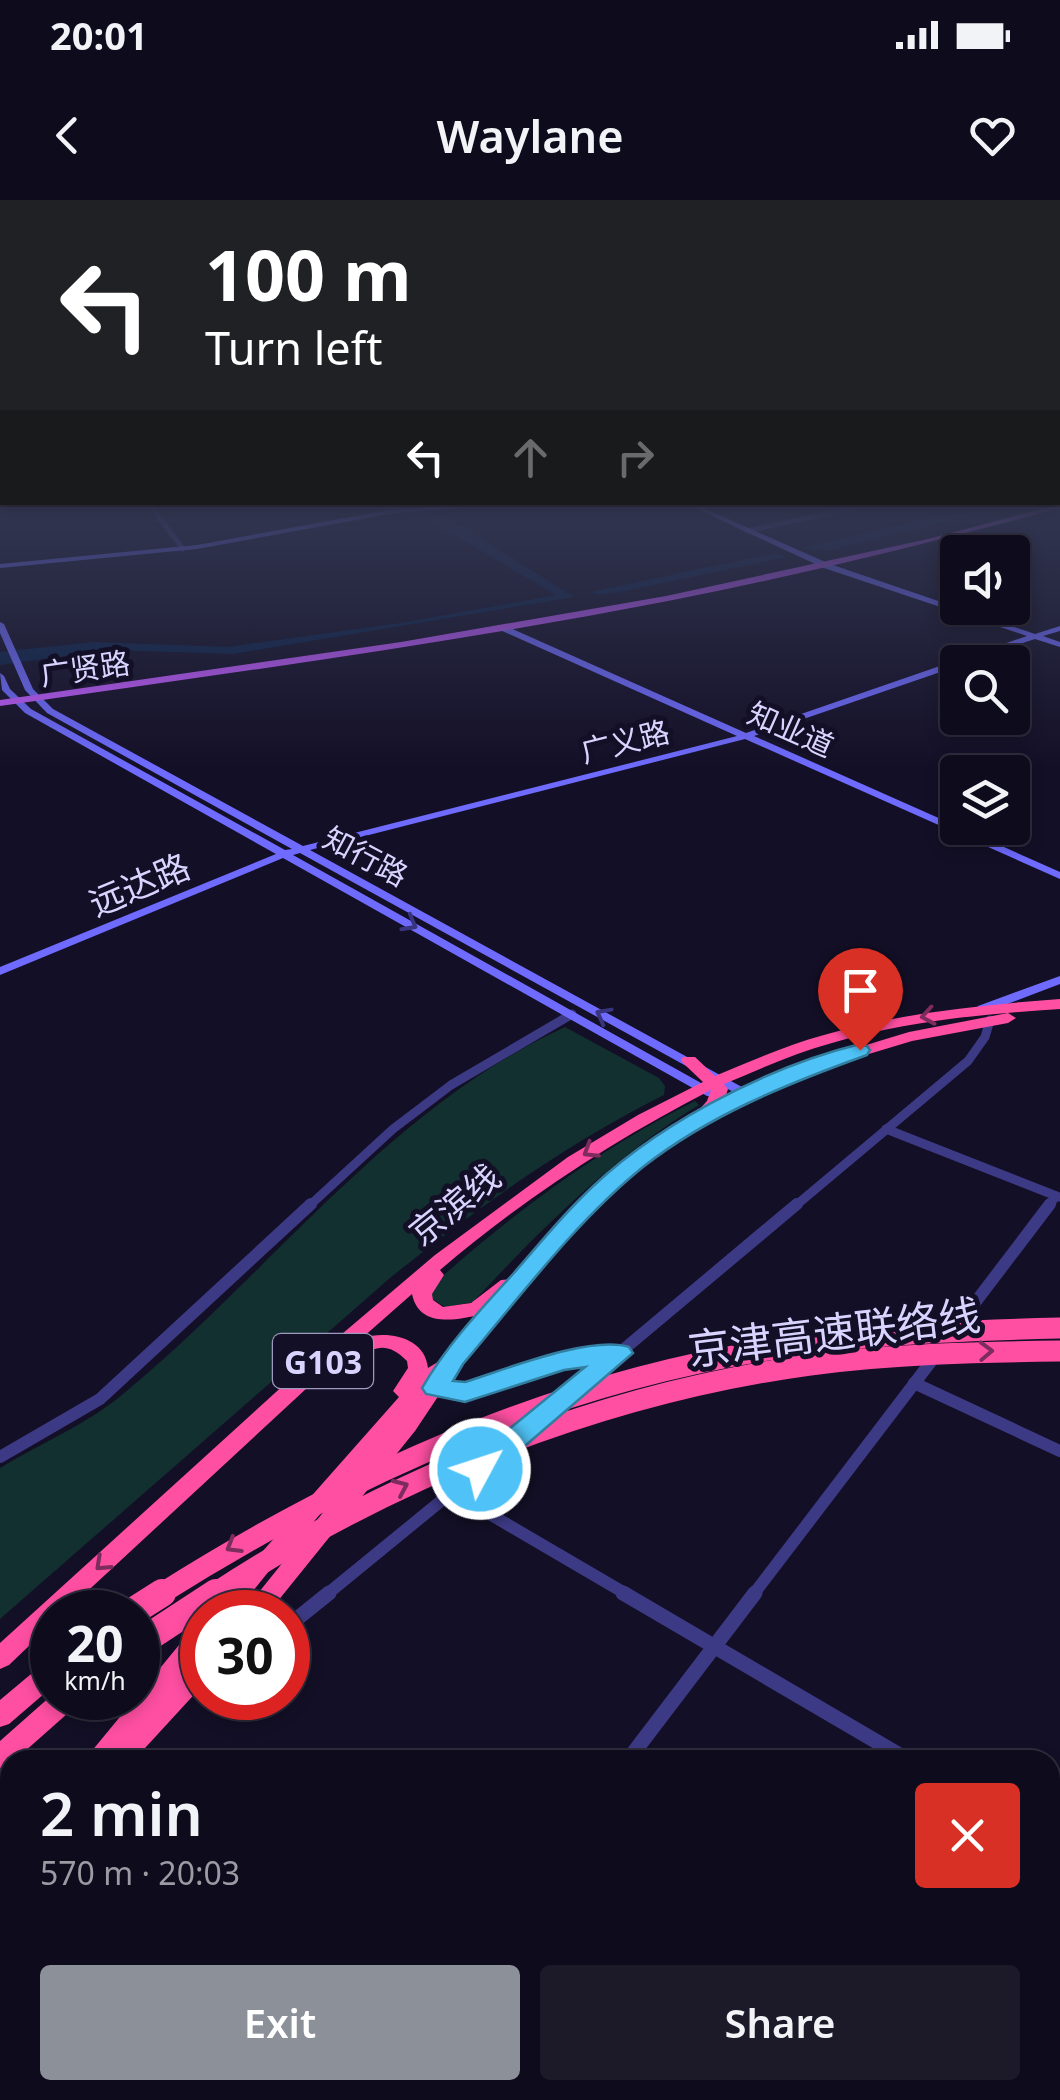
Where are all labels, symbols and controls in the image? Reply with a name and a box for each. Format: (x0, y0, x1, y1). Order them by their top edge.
text: 20:01 (50, 9, 148, 61)
text: Waylane (436, 105, 624, 166)
icon: back (40, 108, 95, 163)
icon: heart (965, 108, 1020, 163)
text: 100 m (205, 226, 412, 322)
icon: left (40, 240, 170, 370)
text: Turn left (205, 317, 382, 378)
icon: left (398, 430, 453, 485)
icon: ahead (503, 430, 558, 485)
icon: right (608, 430, 663, 485)
map controls (940, 535, 1030, 845)
button: sound (940, 535, 1030, 625)
street label: 广贤路 (38, 641, 132, 695)
button: search (940, 645, 1030, 735)
street label: 知业道 (742, 692, 840, 766)
street label: 广义路 (576, 710, 674, 772)
button: layers (940, 755, 1030, 845)
street label: 知行路 (317, 817, 415, 895)
street label: 远达路 (81, 842, 197, 926)
one-way arrow (399, 911, 417, 931)
pin (818, 948, 903, 1051)
icon: arrive (833, 963, 888, 1018)
one-way arrow (920, 1005, 936, 1026)
one-way arrow (595, 1007, 613, 1027)
one-way arrow (583, 1139, 601, 1158)
street label: 京滨线 (398, 1153, 510, 1255)
street label: 京津高速联络线 (685, 1285, 983, 1377)
road number: G103 (273, 1334, 373, 1388)
one-way arrow (979, 1341, 995, 1362)
position arrow (428, 1417, 532, 1521)
one-way arrow (391, 1479, 409, 1499)
one-way arrow (226, 1534, 244, 1553)
one-way arrow (95, 1552, 114, 1570)
speed limit sign: 30 (180, 1590, 310, 1720)
text: 20 (66, 1609, 124, 1677)
text: km/h (64, 1663, 126, 1697)
text: 2 min (40, 1772, 203, 1854)
button: close (915, 1783, 1020, 1888)
text: 570 m · 20:03 (40, 1851, 240, 1894)
button: Exit (40, 1965, 520, 2080)
button: Share (540, 1965, 1020, 2080)

